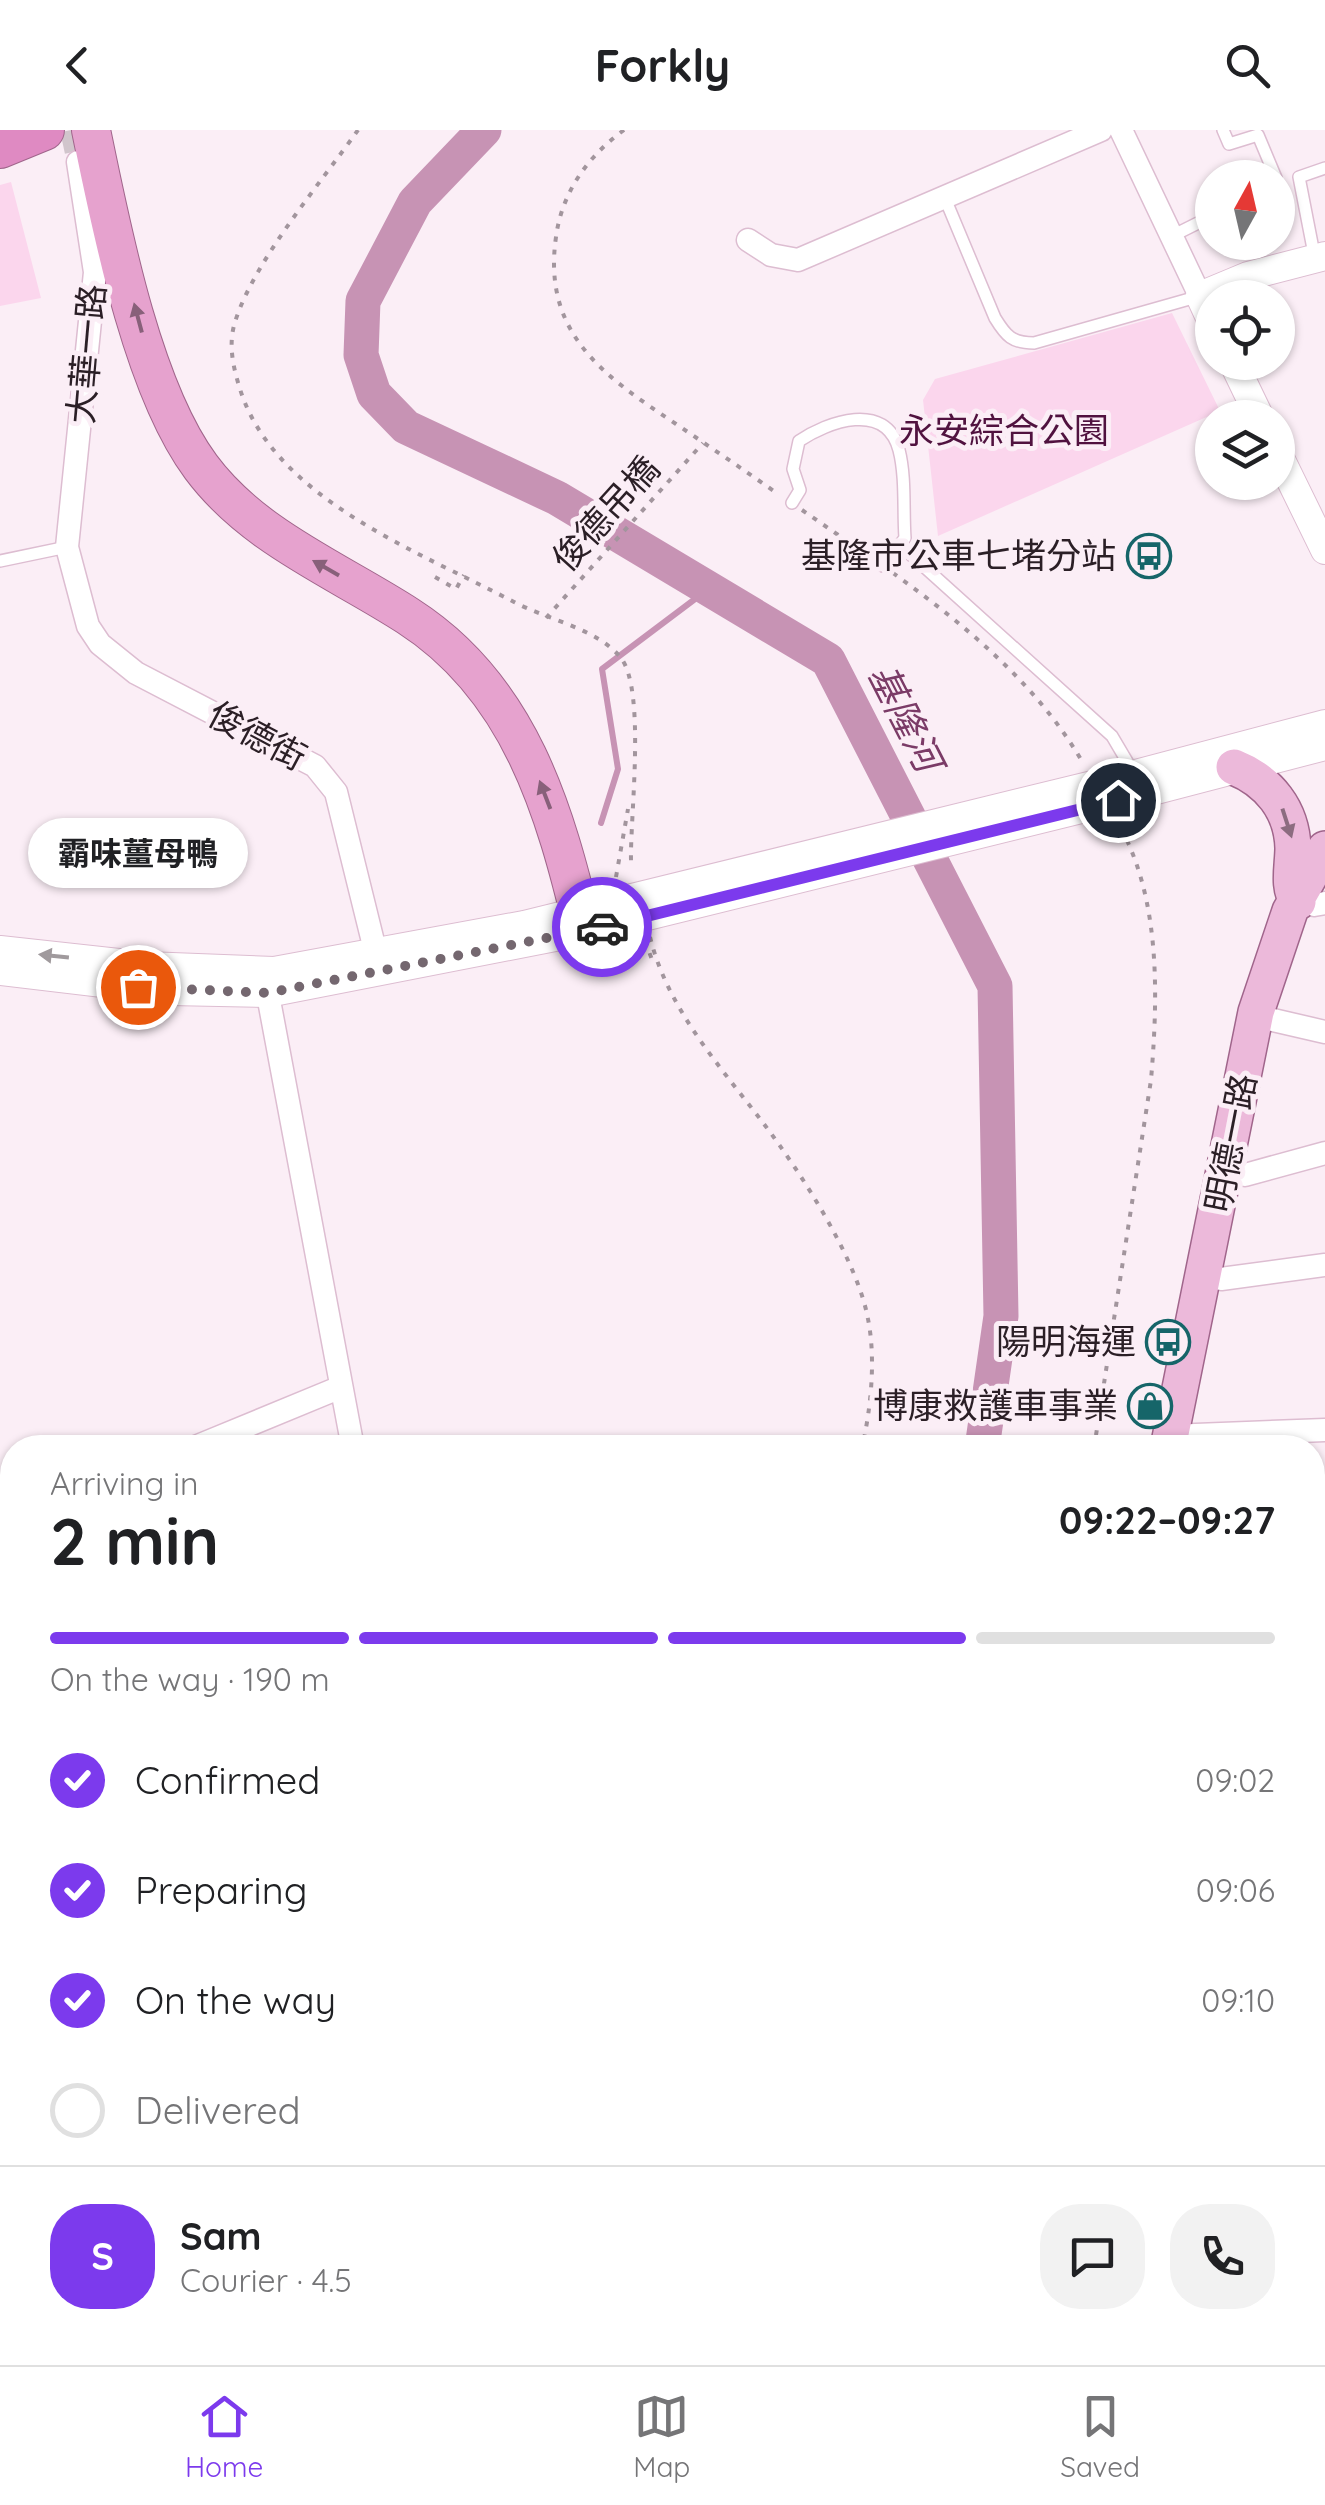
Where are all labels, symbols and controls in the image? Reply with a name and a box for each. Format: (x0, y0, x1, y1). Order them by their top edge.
text: Forkly (595, 37, 730, 93)
icon: back (50, 38, 105, 93)
icon: search (1220, 38, 1275, 93)
north arrow (1195, 160, 1295, 260)
map controls (1195, 160, 1295, 500)
button: locate (1195, 280, 1295, 380)
street label: 大華一路 (58, 282, 114, 426)
one-way arrow (129, 302, 145, 333)
button: layers (1195, 400, 1295, 500)
park label: 永安綜合公園 (899, 408, 1109, 452)
street label: 俊德吊橋 (542, 447, 668, 580)
place label: 基隆市公車七堵分站 (801, 533, 1116, 577)
bus stop icon: 基隆市公車七堵分站 (1126, 533, 1172, 579)
one-way arrow (312, 560, 340, 577)
water label: 基隆河 (859, 656, 956, 785)
street label: 俊德街 (201, 691, 314, 779)
pin (1076, 758, 1161, 843)
icon: home (1091, 773, 1146, 828)
one-way arrow (537, 779, 552, 809)
one-way arrow (1280, 808, 1295, 838)
callout: 霸味薑母鴨 (28, 817, 248, 887)
text: 霸味薑母鴨 (58, 833, 218, 873)
courier (552, 877, 652, 977)
icon: car (575, 900, 630, 955)
pin (96, 945, 181, 1030)
one-way arrow (37, 948, 69, 964)
icon: bag (111, 960, 166, 1015)
street label: 明德一路 (1195, 1070, 1265, 1216)
place label: 陽明海運 (996, 1319, 1136, 1363)
bus stop icon: 陽明海運 (1145, 1319, 1191, 1365)
place label: 博康救護車事業 (873, 1383, 1118, 1427)
shop icon: 博康救護車事業 (1127, 1383, 1173, 1429)
text: Arriving in (50, 1463, 199, 1503)
text: 09:22–09:27 (1059, 1496, 1275, 1544)
text: 2 min (50, 1500, 219, 1581)
text: On the way · 190 m (50, 1659, 330, 1699)
icon: check (50, 1753, 105, 1808)
text: Confirmed (135, 1756, 320, 1804)
text: 09:02 (1195, 1760, 1275, 1800)
icon: check (50, 1863, 105, 1918)
text: Preparing (135, 1866, 307, 1914)
text: 09:06 (1196, 1870, 1275, 1910)
icon: check (50, 1973, 105, 2028)
text: On the way (135, 1976, 336, 2024)
text: 09:10 (1201, 1980, 1275, 2020)
text: Delivered (135, 2086, 301, 2134)
button: chat (1040, 2204, 1145, 2309)
button: phone (1170, 2204, 1275, 2309)
text: Sam (180, 2212, 262, 2260)
text: S (91, 2232, 114, 2280)
text: Courier · 4.5 (180, 2260, 352, 2300)
tab: Home (185, 2389, 263, 2484)
tab: Map (633, 2389, 690, 2484)
tab: Saved (1060, 2389, 1140, 2484)

